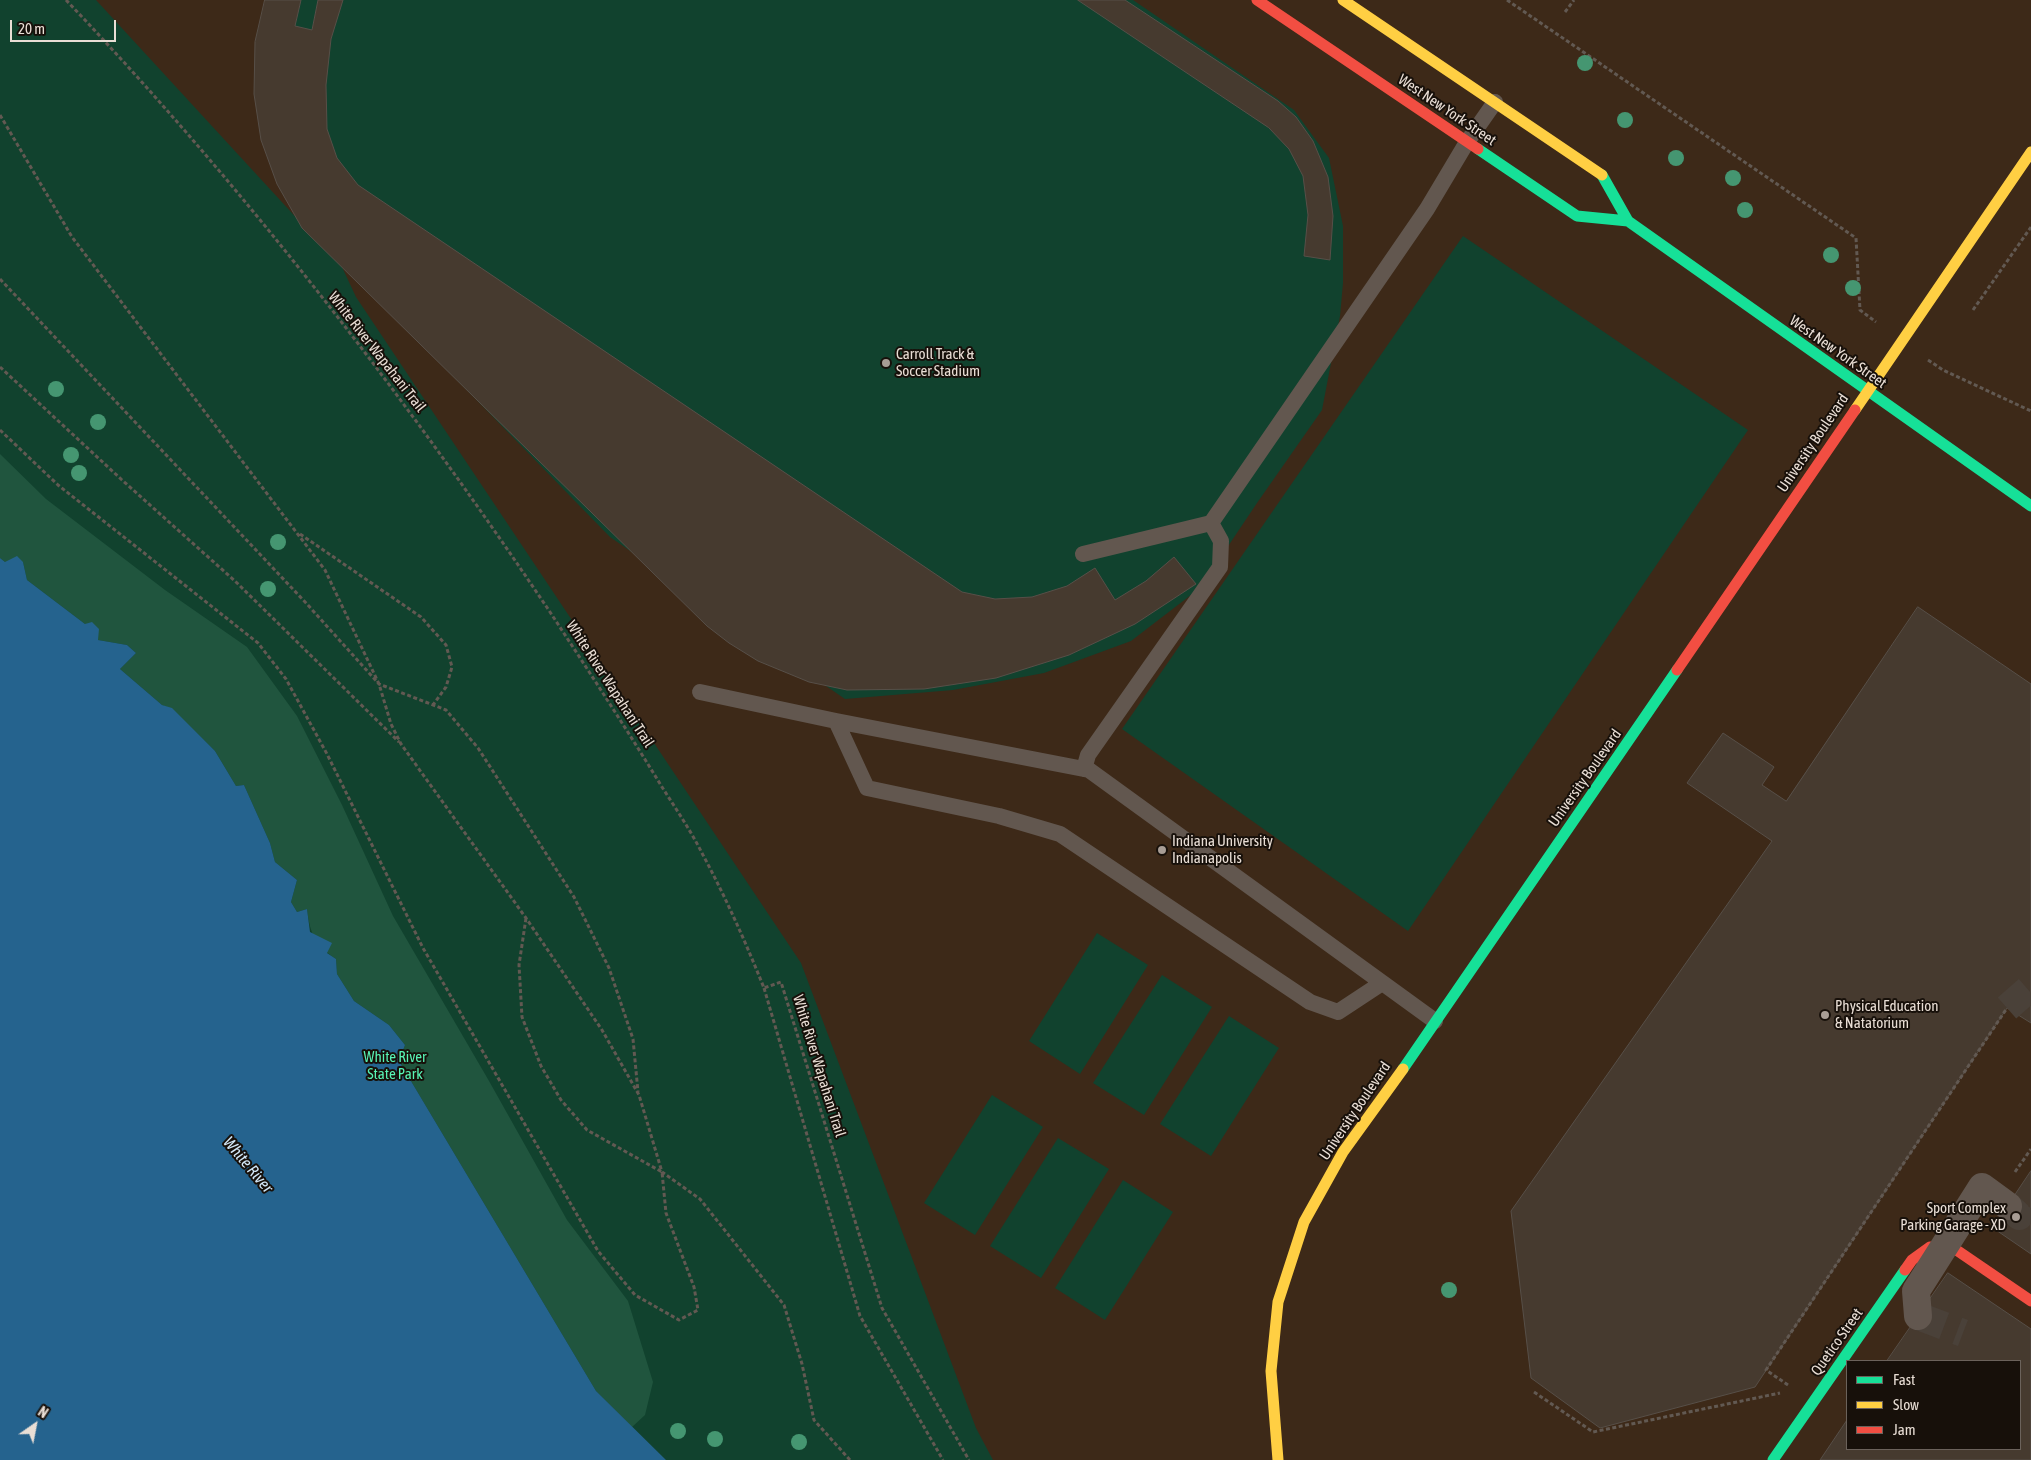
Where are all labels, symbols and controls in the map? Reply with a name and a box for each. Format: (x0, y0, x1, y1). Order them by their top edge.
scale bar (12, 10, 119, 42)
text: 20 m (18, 20, 45, 37)
street label: West New York Street (1395, 71, 1499, 149)
street label: White River Wapahani Trail (324, 288, 430, 416)
street label: West New York Street (1786, 312, 1890, 392)
place label: Carroll Track & Soccer Stadium (896, 345, 980, 380)
marker: Carroll Track & Soccer Stadium (880, 357, 892, 369)
street label: University Boulevard (1774, 390, 1852, 496)
street label: White River Wapahani Trail (562, 617, 658, 751)
street label: University Boulevard (1545, 726, 1625, 830)
place label: Indiana University Indianapolis (1172, 832, 1273, 867)
marker: Indiana University Indianapolis (1156, 844, 1168, 856)
street label: White River Wapahani Trail (789, 993, 849, 1139)
place label: Physical Education & Natatorium (1835, 997, 1938, 1032)
marker: Physical Education & Natatorium (1819, 1009, 1831, 1021)
park label: White River State Park (364, 1048, 426, 1083)
street label: University Boulevard (1316, 1058, 1394, 1164)
water label: White River (219, 1133, 277, 1197)
place label: Sport Complex Parking Garage - XD (1900, 1199, 2006, 1234)
marker: Sport Complex Parking Garage - XD (2010, 1211, 2022, 1223)
street label: Quetico Street (1807, 1305, 1867, 1379)
legend (1846, 1360, 2021, 1450)
text: Fast (1893, 1371, 1915, 1388)
text: Slow (1893, 1396, 1919, 1413)
north arrow (10, 1400, 60, 1450)
text: N (35, 1403, 51, 1421)
text: Jam (1893, 1421, 1916, 1438)

